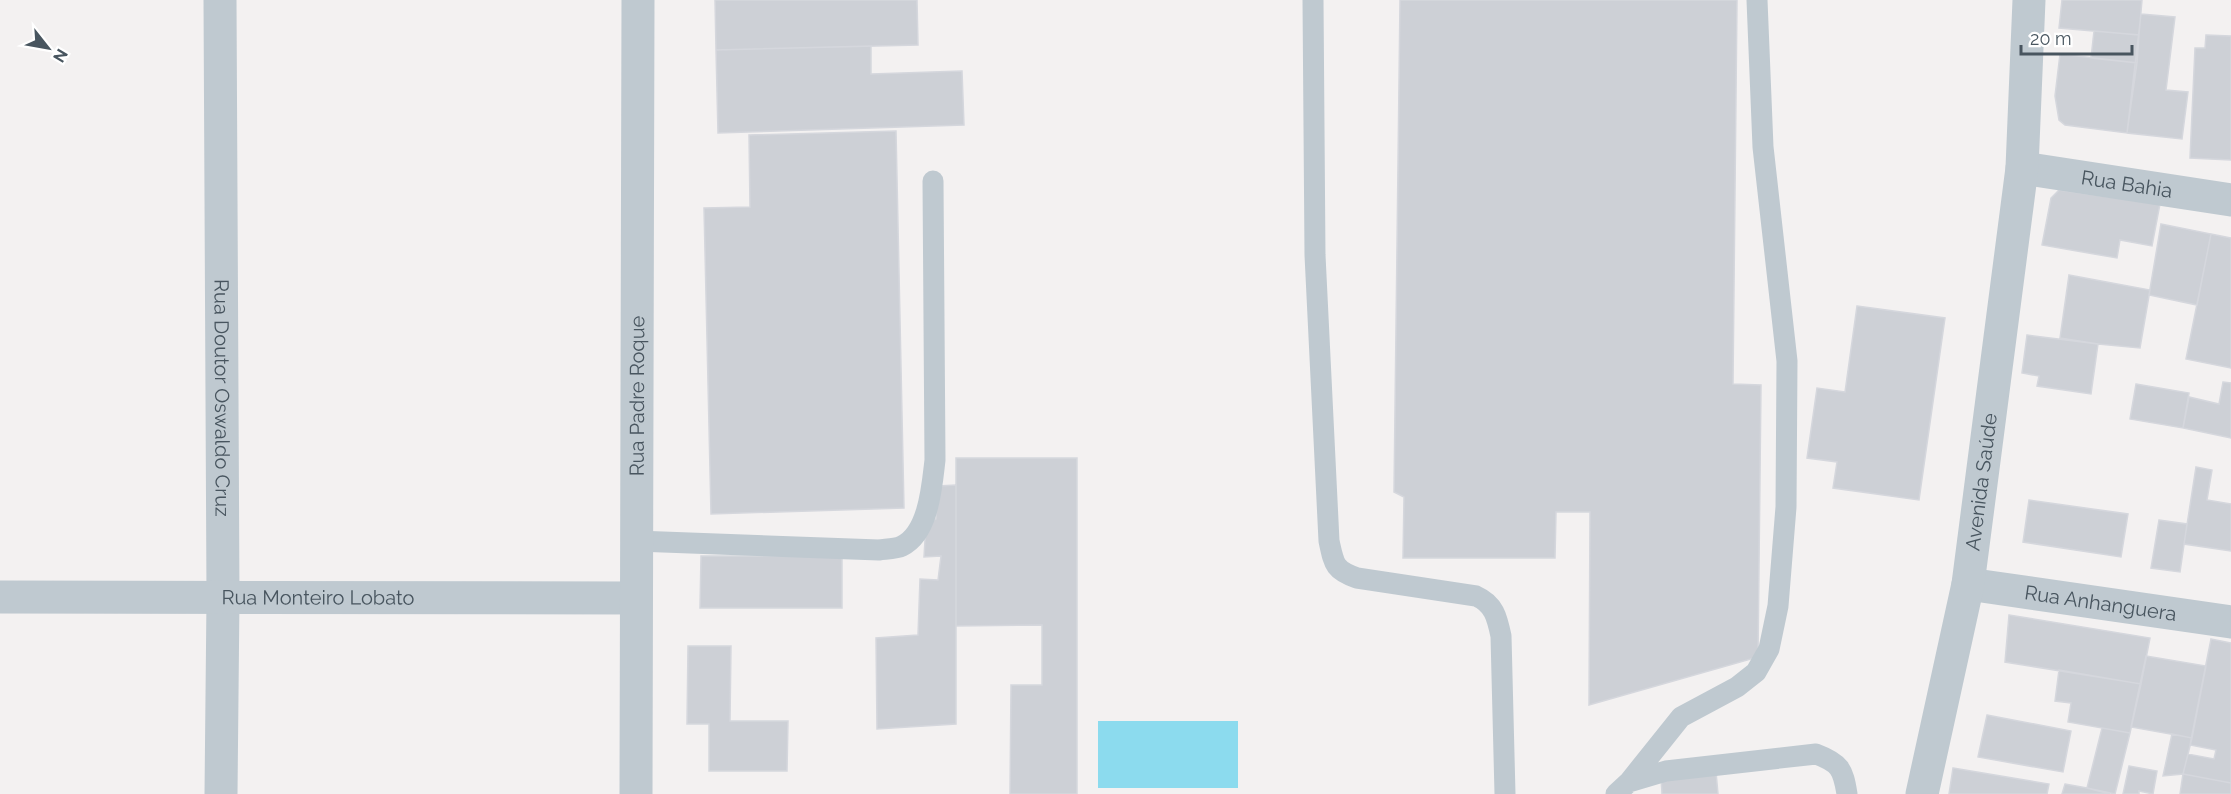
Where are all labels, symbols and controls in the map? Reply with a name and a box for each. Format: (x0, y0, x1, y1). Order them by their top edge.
north arrow (18, 18, 78, 78)
scale bar (2021, 18, 2132, 56)
text: 20 m (2030, 28, 2072, 49)
text: N (49, 45, 72, 66)
street label: Rua Bahia (2079, 165, 2174, 203)
street label: Rua Doutor Oswaldo Cruz (209, 279, 235, 517)
street label: Rua Padre Roque (625, 315, 649, 476)
street label: Avenida Saúde (1960, 411, 2002, 552)
street label: Rua Anhanguera (2023, 580, 2178, 626)
street label: Rua Monteiro Lobato (221, 585, 415, 610)

